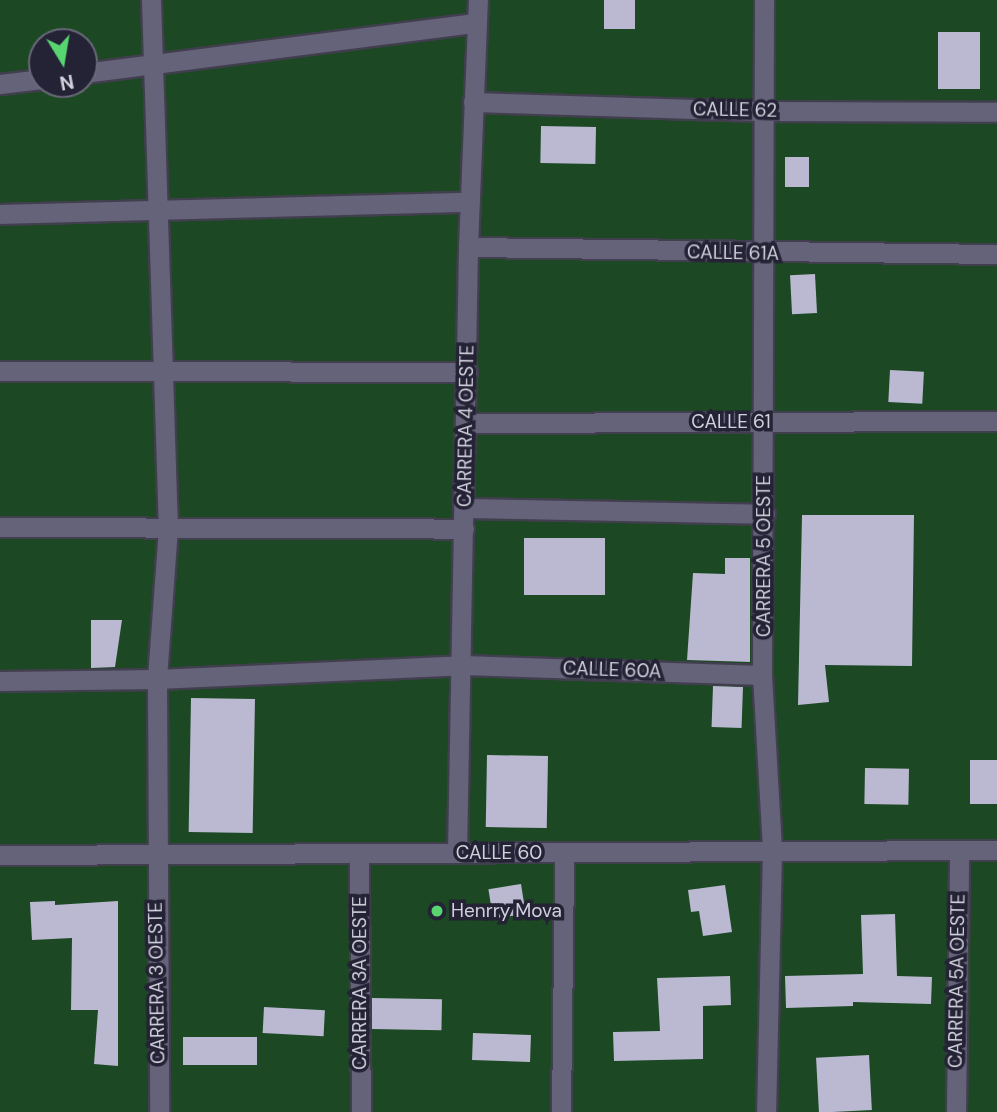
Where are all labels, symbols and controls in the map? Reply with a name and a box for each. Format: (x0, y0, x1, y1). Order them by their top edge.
north arrow (28, 28, 98, 98)
text: N (58, 69, 76, 96)
street label: CALLE 62 (693, 98, 777, 122)
street label: CALLE 61A (687, 241, 779, 265)
street label: CARRERA 4 OESTE (453, 345, 479, 507)
street label: CALLE 61 (691, 411, 771, 433)
street label: CARRERA 5 OESTE (753, 475, 775, 637)
street label: CALLE 60A (562, 657, 662, 683)
street label: CALLE 60 (456, 842, 542, 864)
street label: CARRERA 5A OESTE (944, 894, 970, 1068)
street label: CARRERA 3A OESTE (349, 896, 371, 1070)
place label: Henrry Mova (451, 900, 562, 922)
street label: CARRERA 3 OESTE (144, 902, 170, 1064)
marker: Henrry Mova (429, 903, 445, 919)

